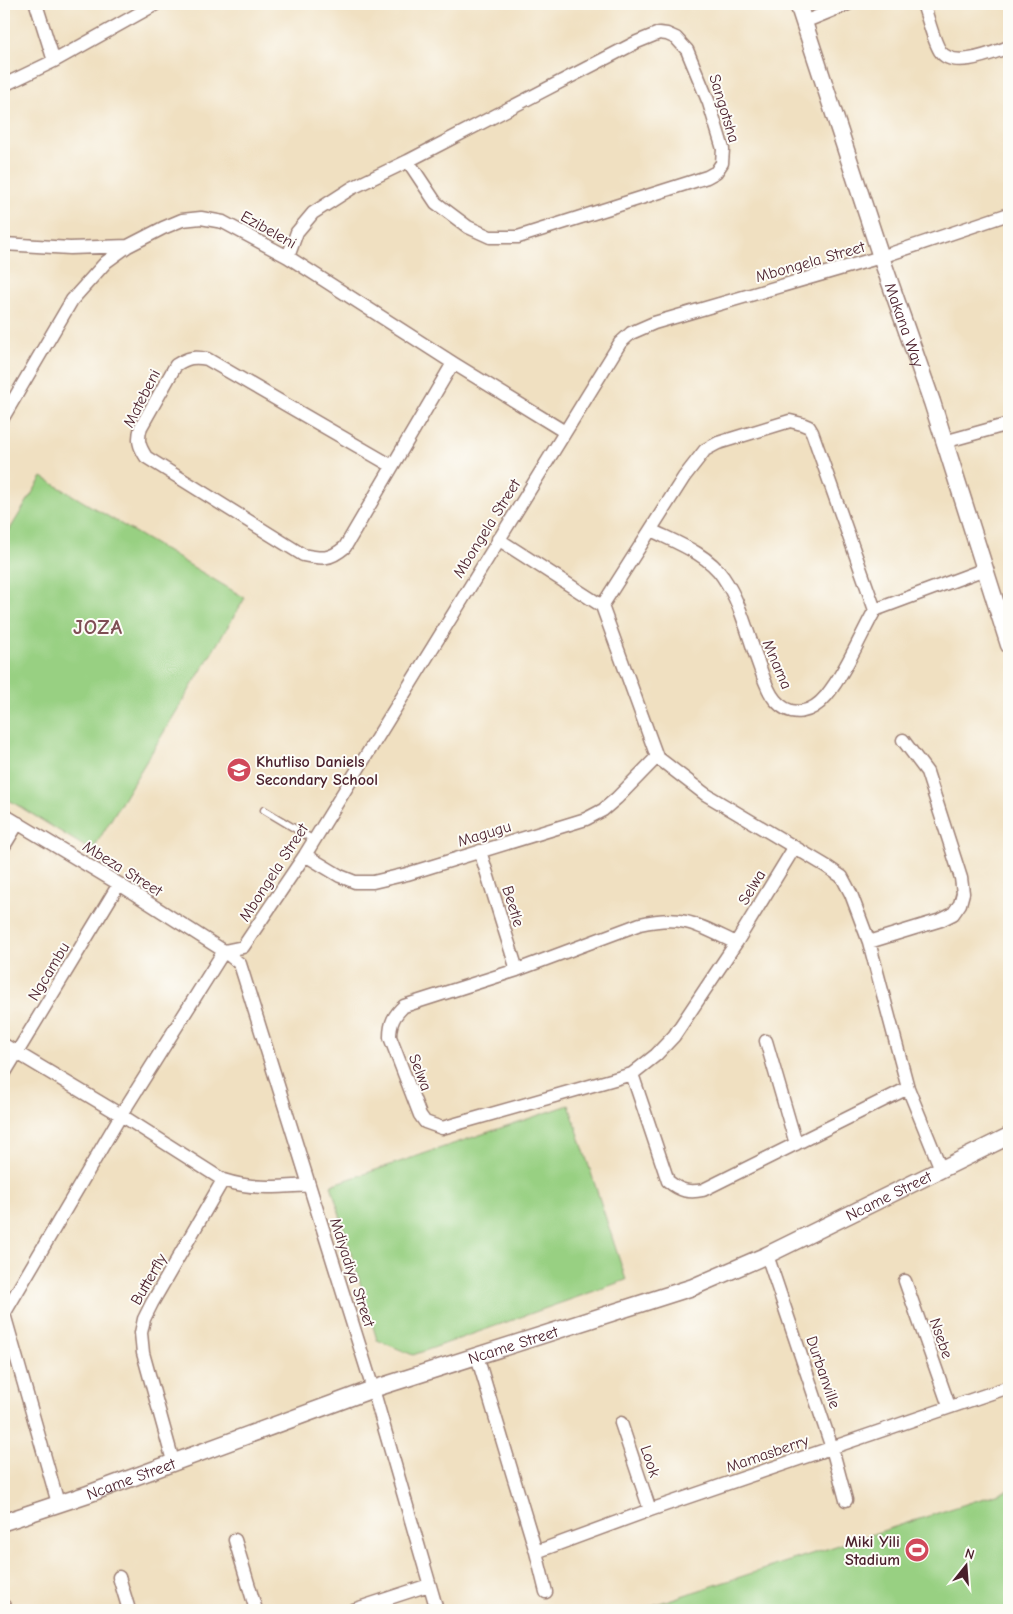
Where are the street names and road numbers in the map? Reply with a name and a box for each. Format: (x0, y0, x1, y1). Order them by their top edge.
street label: Sangotsha (705, 72, 743, 145)
street label: Ezibeleni (238, 207, 299, 252)
street label: Mbongela Street (754, 238, 867, 286)
street label: Makana Way (881, 280, 927, 370)
street label: Matebeni (120, 366, 164, 431)
street label: Mbongela Street (449, 476, 525, 581)
street label: Mnama (759, 637, 796, 692)
street label: Magugu (455, 817, 513, 851)
street label: Mbongela Street (236, 820, 312, 925)
street label: Mbeza Street (79, 837, 166, 901)
street label: Selwa (734, 867, 769, 908)
street label: Beetle (498, 884, 528, 929)
street label: Ngcambu (24, 939, 73, 1004)
street label: Selwa (405, 1051, 435, 1093)
street label: Ncame Street (843, 1167, 935, 1225)
street label: Mdiyadiya Street (326, 1216, 378, 1329)
street label: Butterfly (127, 1250, 171, 1308)
street label: Nsebe (926, 1316, 956, 1361)
street label: Ncame Street (466, 1323, 561, 1368)
street label: Durbanville (802, 1334, 844, 1411)
street label: Mamasberry (724, 1431, 812, 1476)
street label: Look (636, 1443, 664, 1480)
street label: Ncame Street (84, 1455, 178, 1504)

